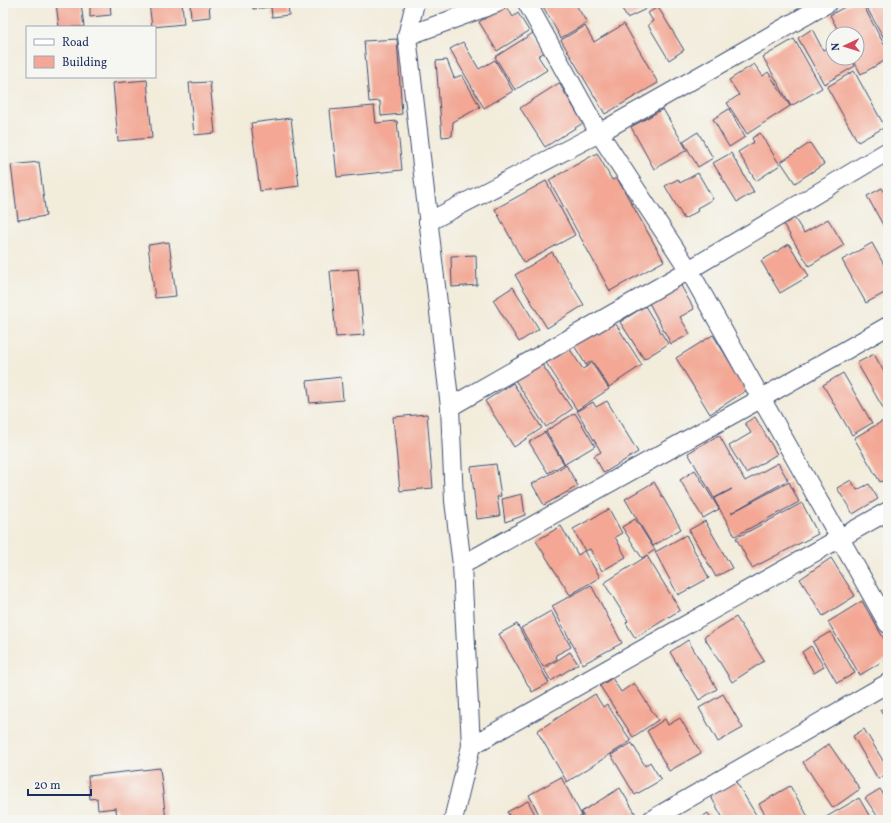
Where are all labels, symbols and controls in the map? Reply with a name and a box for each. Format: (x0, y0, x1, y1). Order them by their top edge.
legend (26, 26, 156, 78)
north arrow (825, 26, 865, 66)
text: Road (62, 35, 89, 51)
text: N (829, 42, 844, 51)
text: Building (62, 55, 107, 71)
scale bar (28, 771, 91, 797)
text: 20 m (34, 778, 61, 794)

